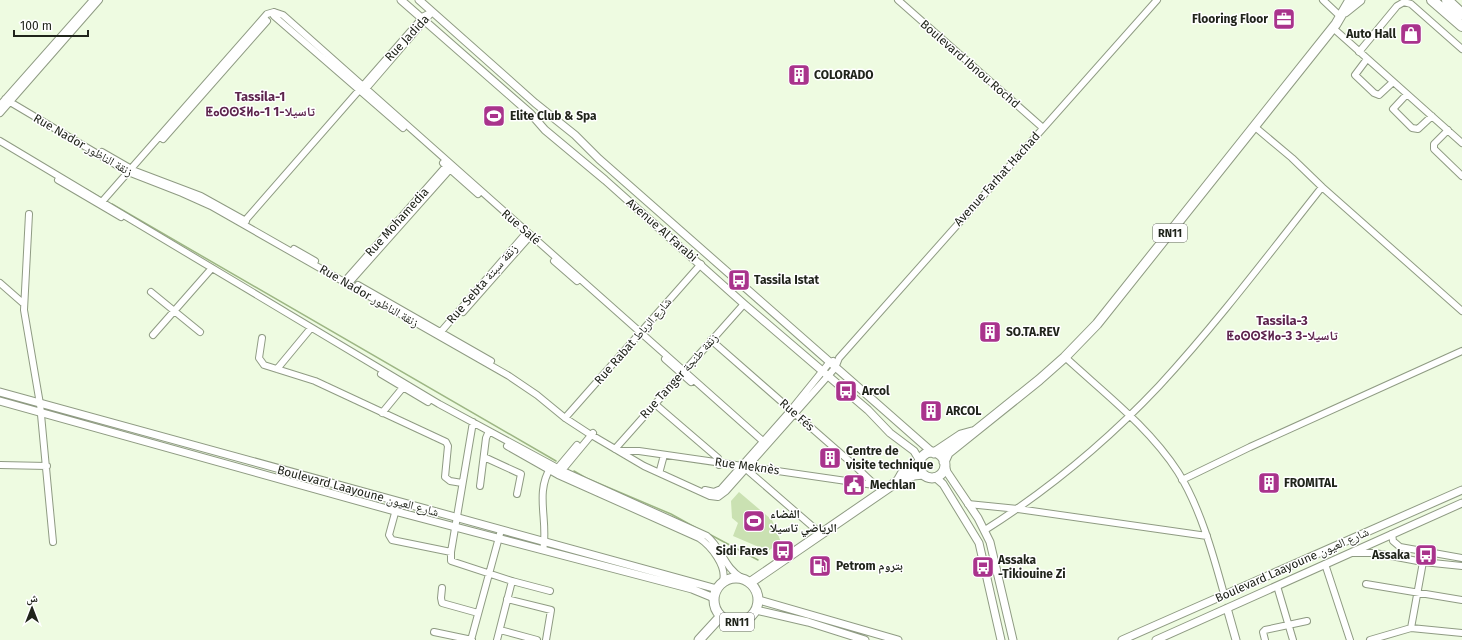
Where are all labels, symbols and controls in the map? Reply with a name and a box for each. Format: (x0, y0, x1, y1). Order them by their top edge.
office icon: Flooring Floor (1271, 6, 1297, 32)
scale bar (14, 12, 88, 38)
street label: Rue Jadida (382, 12, 432, 64)
place label: Flooring Floor (1192, 12, 1268, 26)
street label: Boulevard Ibnou Rochd (917, 17, 1023, 111)
text: 100 m (20, 19, 52, 33)
shop icon: Auto Hall (1398, 21, 1424, 47)
place label: Auto Hall (1345, 27, 1396, 41)
building icon: COLORADO (786, 62, 812, 88)
place label: COLORADO (814, 68, 874, 82)
district label: Tassila-1 ⵟⴰⵙⵙⵉⵍⴰ-1 1-تاسيلا (205, 89, 315, 119)
sports icon: Elite Club & Spa (481, 103, 507, 129)
place label: Elite Club & Spa (510, 109, 597, 123)
street label: Rue Nador زنقة الناظور (31, 111, 135, 179)
street label: Avenue Farhat Hachad (951, 129, 1043, 229)
street label: Rue Mohamedia (362, 185, 432, 259)
street label: Avenue Al Farabi (624, 195, 700, 265)
street label: Rue Salé (499, 206, 543, 248)
road number: RN11 (1153, 224, 1187, 242)
street label: Rue Sebta زنقة سبتة (444, 241, 521, 327)
street label: Rue Nador زنقة الناظور (317, 262, 421, 330)
bus stop icon: Tassila Istat (726, 267, 752, 293)
place label: Tassila Istat (754, 273, 820, 287)
street label: Rue Rabat شارع الرباط (591, 295, 675, 388)
district label: Tassila-3 ⵟⴰⵙⵙⵉⵍⴰ-3 3-تاسيلا (1226, 313, 1338, 343)
building icon: SO.TA.REV (977, 319, 1003, 345)
place label: SO.TA.REV (1006, 325, 1061, 339)
street label: Rue Tanger زنقة طنجة (637, 330, 721, 421)
bus stop icon: Arcol (833, 378, 859, 404)
place label: Arcol (861, 384, 890, 398)
street label: Rue Fés (777, 396, 818, 434)
building icon: ARCOL (918, 398, 944, 424)
place label: ARCOL (945, 404, 981, 418)
place label: Centre de visite technique (845, 444, 934, 472)
building icon: Centre de visite technique (817, 445, 843, 471)
street label: Rue Meknès (714, 455, 781, 478)
street label: Boulevard Laayoune شارع العيون (275, 463, 440, 520)
building icon: FROMITAL (1256, 470, 1282, 496)
public building icon: Mechlan (841, 472, 867, 498)
place label: FROMITAL (1284, 476, 1337, 490)
place label: Mechlan (870, 478, 916, 492)
place label: الفضاء الرياضي تاسيلا (770, 507, 837, 538)
sports icon: الفضاء الرياضي تاسيلا (741, 508, 767, 534)
street label: Boulevard Laayoune شارع العيون (1213, 525, 1371, 606)
bus stop icon: Sidi Fares (770, 538, 796, 564)
bus stop icon: Assaka (1413, 542, 1439, 568)
place label: Sidi Fares (716, 544, 768, 558)
place label: Assaka (1371, 548, 1410, 562)
fuel station icon: Petrom بتروم (807, 553, 833, 579)
place label: Assaka -Tikiouine Zi (997, 553, 1066, 581)
bus stop icon: Assaka -Tikiouine Zi (970, 554, 996, 580)
place label: Petrom بتروم (836, 559, 903, 574)
north arrow (12, 588, 52, 628)
text: ش (26, 592, 38, 606)
road number: RN11 (720, 613, 754, 631)

